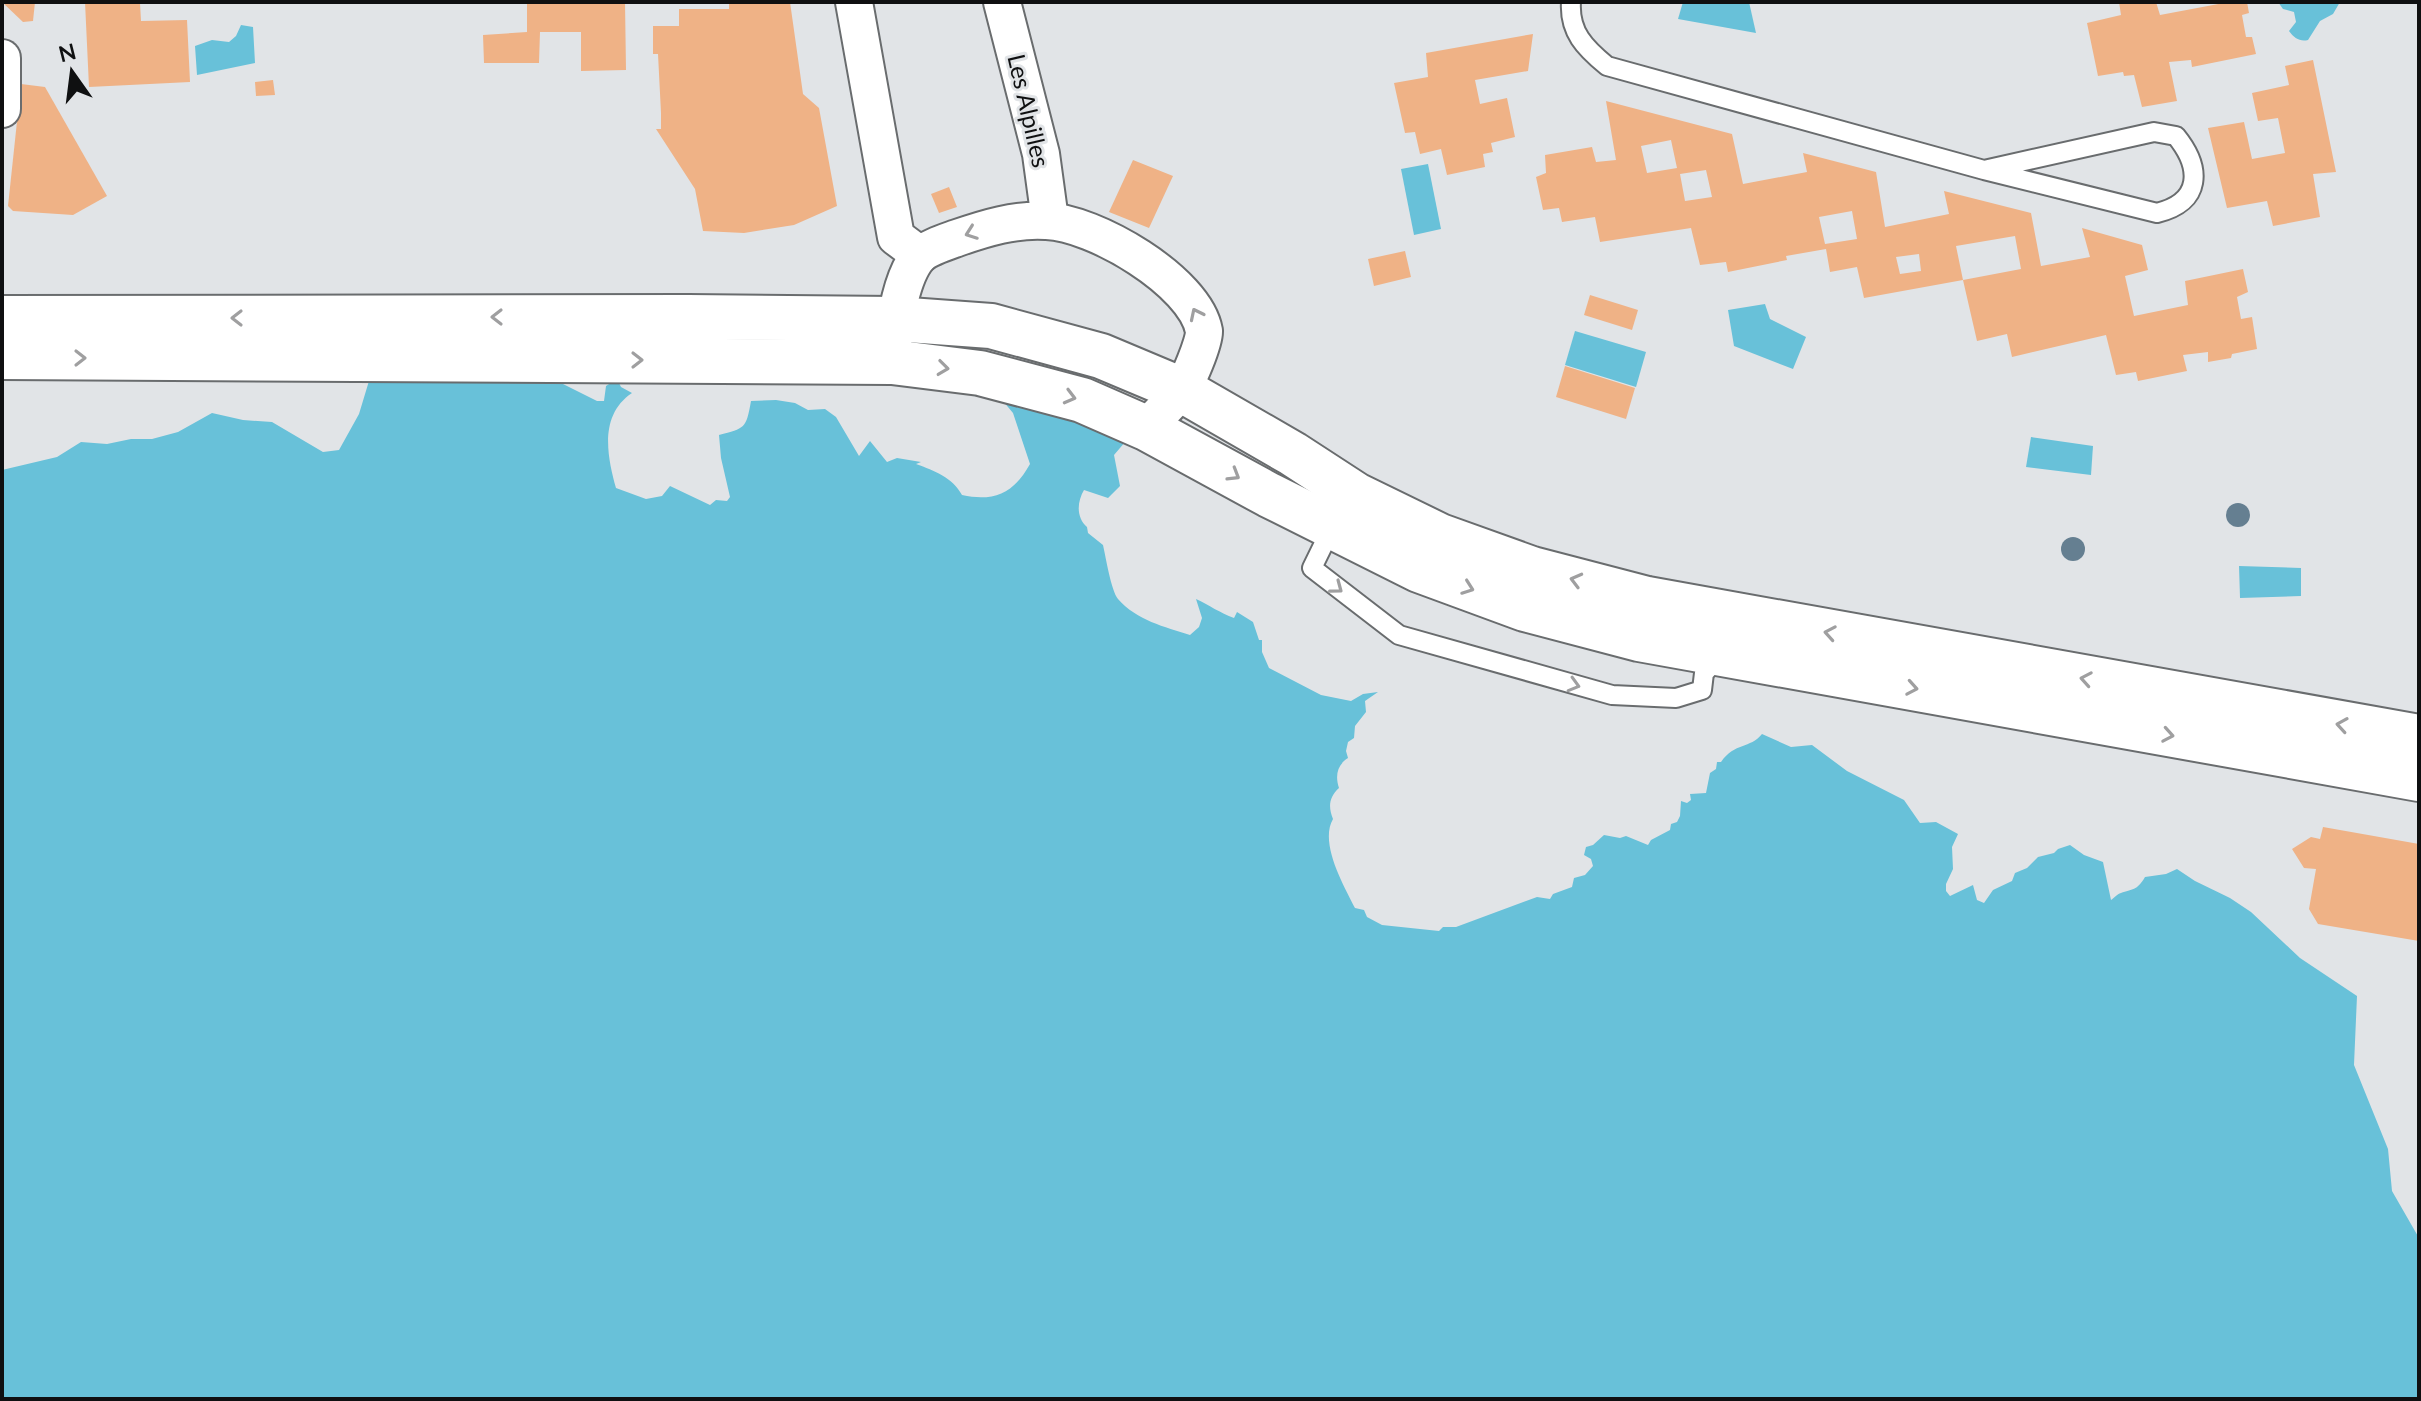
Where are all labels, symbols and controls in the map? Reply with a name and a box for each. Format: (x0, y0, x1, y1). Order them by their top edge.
north arrow (32, 32, 112, 112)
text: N (56, 37, 79, 67)
street label: Les Alpilles (1002, 51, 1057, 170)
one-way arrow (965, 224, 979, 240)
one-way arrow (490, 308, 503, 326)
one-way arrow (1190, 308, 1206, 323)
one-way arrow (230, 309, 243, 327)
one-way arrow (74, 349, 87, 367)
one-way arrow (631, 351, 644, 369)
one-way arrow (936, 359, 950, 376)
one-way arrow (1062, 387, 1076, 404)
one-way arrow (1225, 465, 1240, 481)
one-way arrow (1569, 573, 1583, 590)
one-way arrow (1328, 578, 1343, 592)
one-way arrow (1460, 578, 1474, 595)
one-way arrow (1823, 626, 1837, 643)
one-way arrow (2079, 672, 2093, 689)
one-way arrow (1567, 676, 1581, 692)
one-way arrow (1905, 679, 1919, 696)
one-way arrow (2335, 717, 2349, 734)
one-way arrow (2161, 725, 2174, 742)

